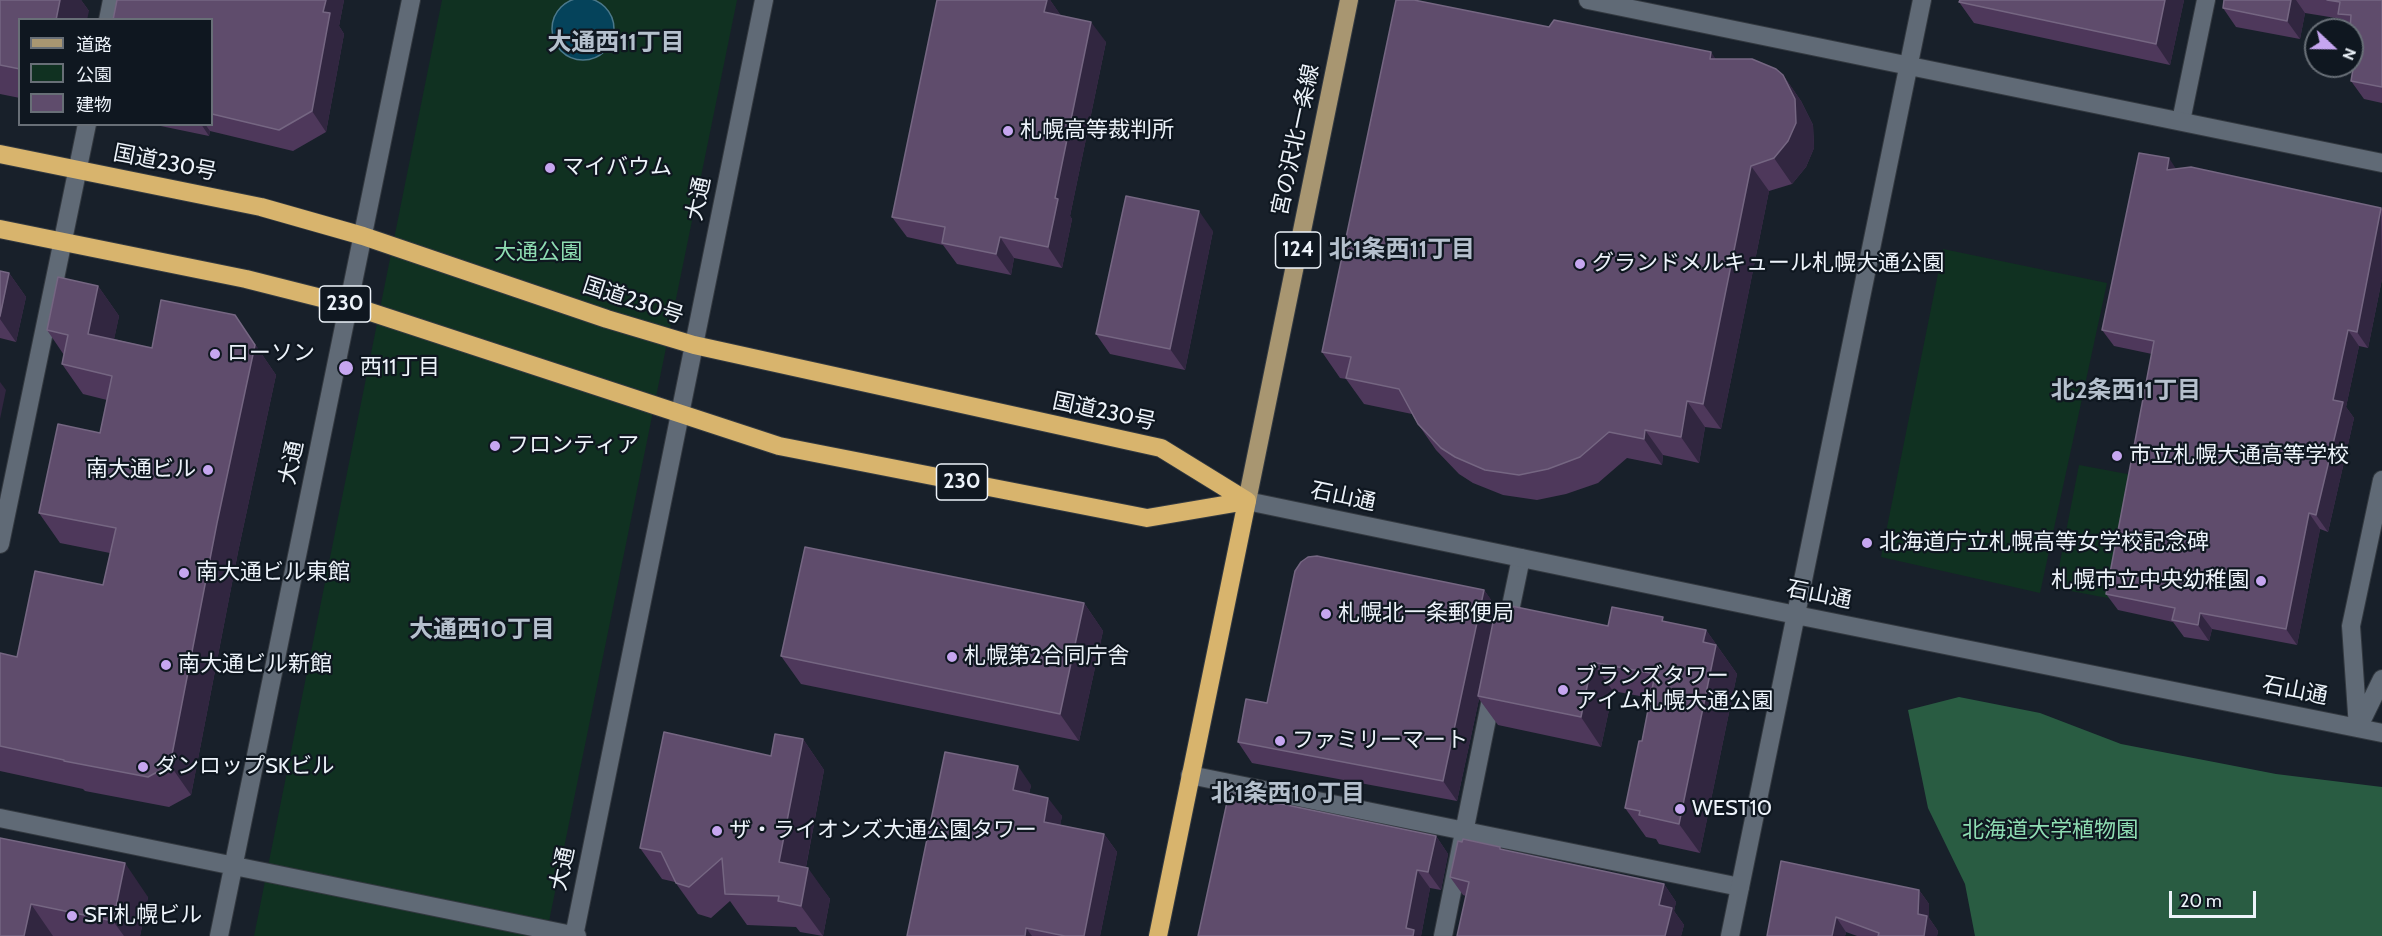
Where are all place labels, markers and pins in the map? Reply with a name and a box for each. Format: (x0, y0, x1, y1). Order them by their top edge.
place label: 札幌高等裁判所 (1020, 118, 1174, 144)
marker: 札幌高等裁判所 (1001, 124, 1015, 138)
place label: マイバウム (562, 155, 672, 181)
marker: マイバウム (543, 161, 557, 175)
place label: グランドメルキュール札幌大通公園 (1592, 251, 1944, 277)
marker: グランドメルキュール札幌大通公園 (1573, 257, 1587, 271)
place label: ローソン (227, 341, 315, 367)
marker: ローソン (208, 347, 222, 361)
place label: 西11丁目 (360, 355, 440, 381)
marker: 西11丁目 (337, 359, 355, 377)
place label: フロンティア (507, 433, 639, 459)
marker: フロンティア (488, 439, 502, 453)
place label: 市立札幌大通高等学校 (2129, 443, 2349, 469)
marker: 市立札幌大通高等学校 (2110, 449, 2124, 463)
place label: 南大通ビル (86, 457, 196, 483)
marker: 南大通ビル (201, 463, 215, 477)
place label: 北海道庁立札幌高等女学校記念碑 (1879, 530, 2209, 556)
marker: 北海道庁立札幌高等女学校記念碑 (1860, 536, 1874, 550)
place label: 南大通ビル東館 (196, 560, 350, 586)
marker: 南大通ビル東館 (177, 566, 191, 580)
place label: 札幌市立中央幼稚園 (2051, 568, 2249, 594)
marker: 札幌市立中央幼稚園 (2254, 574, 2268, 588)
place label: 札幌北一条郵便局 (1338, 601, 1514, 627)
marker: 札幌北一条郵便局 (1319, 607, 1333, 621)
place label: 札幌第2合同庁舎 (964, 644, 1130, 670)
marker: 札幌第2合同庁舎 (945, 650, 959, 664)
place label: 南大通ビル新館 (178, 652, 332, 678)
marker: 南大通ビル新館 (159, 658, 173, 672)
place label: ブランズタワー アイム札幌大通公園 (1575, 664, 1773, 716)
marker: ブランズタワー アイム札幌大通公園 (1556, 683, 1570, 697)
place label: ファミリーマート (1292, 728, 1468, 754)
marker: ファミリーマート (1273, 734, 1287, 748)
place label: ダンロップSKビル (155, 754, 334, 780)
marker: ダンロップSKビル (136, 760, 150, 774)
place label: WEST10 (1692, 796, 1772, 822)
marker: WEST10 (1673, 802, 1687, 816)
place label: ザ・ライオンズ大通公園タワー (729, 818, 1037, 844)
marker: ザ・ライオンズ大通公園タワー (710, 824, 724, 838)
place label: SFI札幌ビル (84, 903, 202, 929)
marker: SFI札幌ビル (65, 909, 79, 923)

